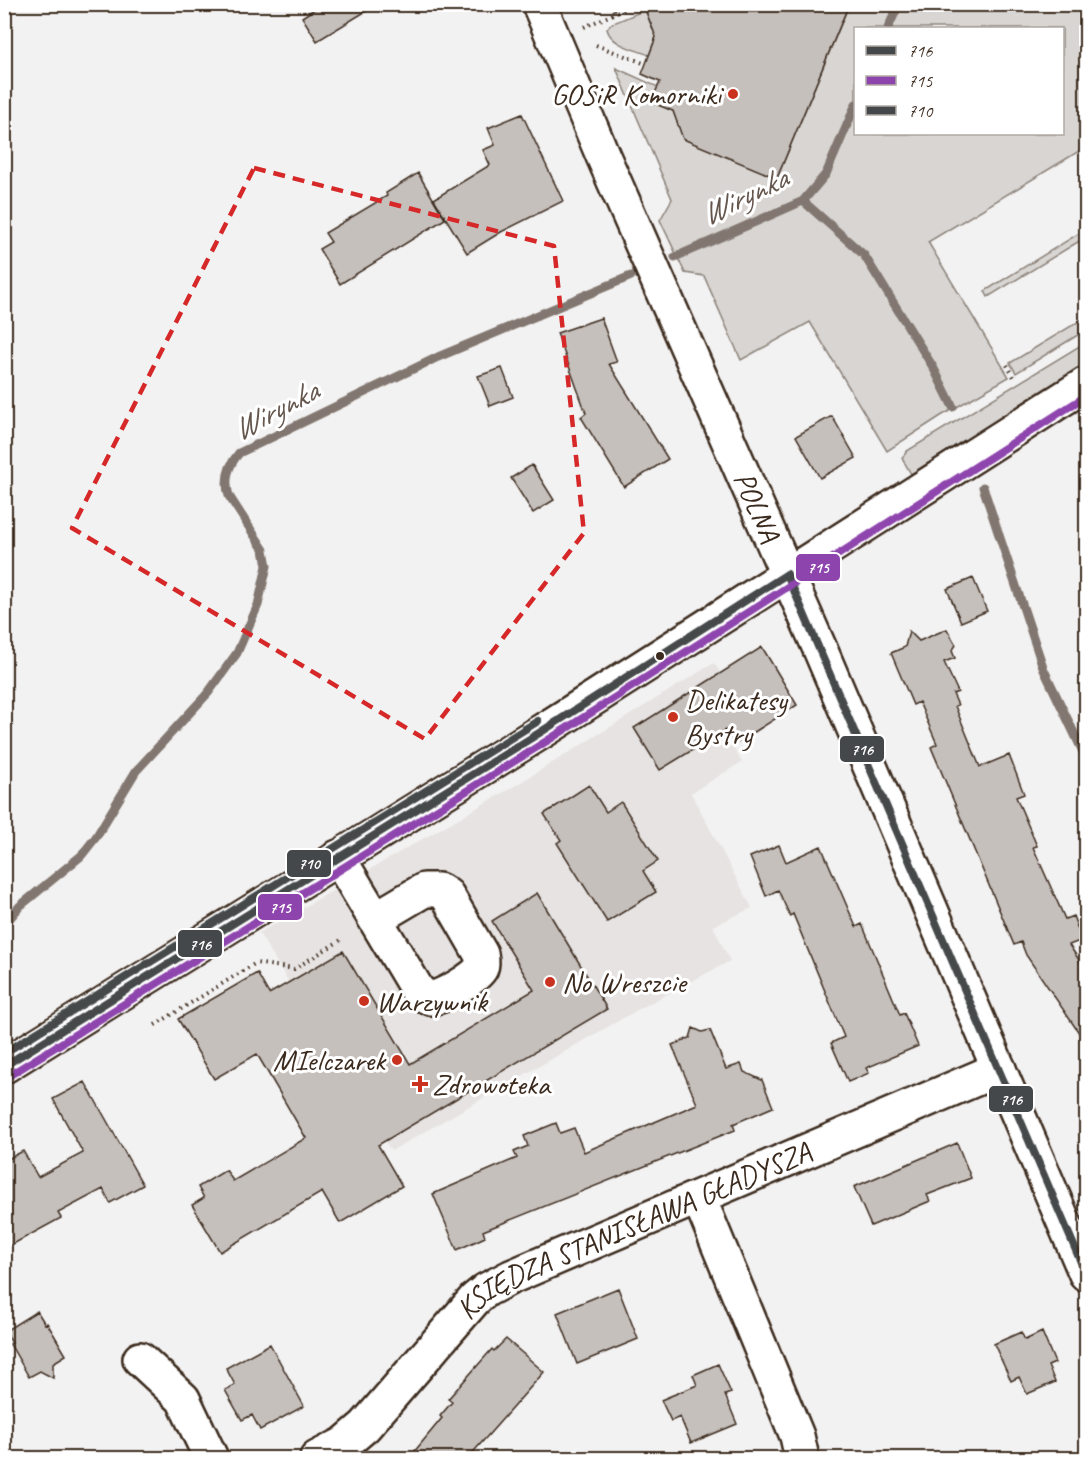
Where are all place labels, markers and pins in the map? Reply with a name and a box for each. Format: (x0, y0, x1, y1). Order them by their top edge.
place label: GOSiR Komorniki (551, 75, 724, 113)
marker: GOSiR Komorniki (726, 87, 740, 101)
unlabelled marker (654, 650, 666, 662)
place label: Delikatesy Bystry (685, 681, 789, 753)
marker: Delikatesy Bystry (666, 710, 680, 724)
place label: No Wreszcie (562, 963, 688, 1001)
marker: No Wreszcie (543, 975, 557, 989)
place label: Warzywnik (376, 982, 489, 1020)
marker: Warzywnik (357, 994, 371, 1008)
place label: MIelczarek (273, 1041, 387, 1079)
marker: MIelczarek (390, 1053, 404, 1067)
place label: Zdrowoteka (432, 1065, 552, 1103)
marker: Zdrowoteka (413, 1077, 427, 1091)

